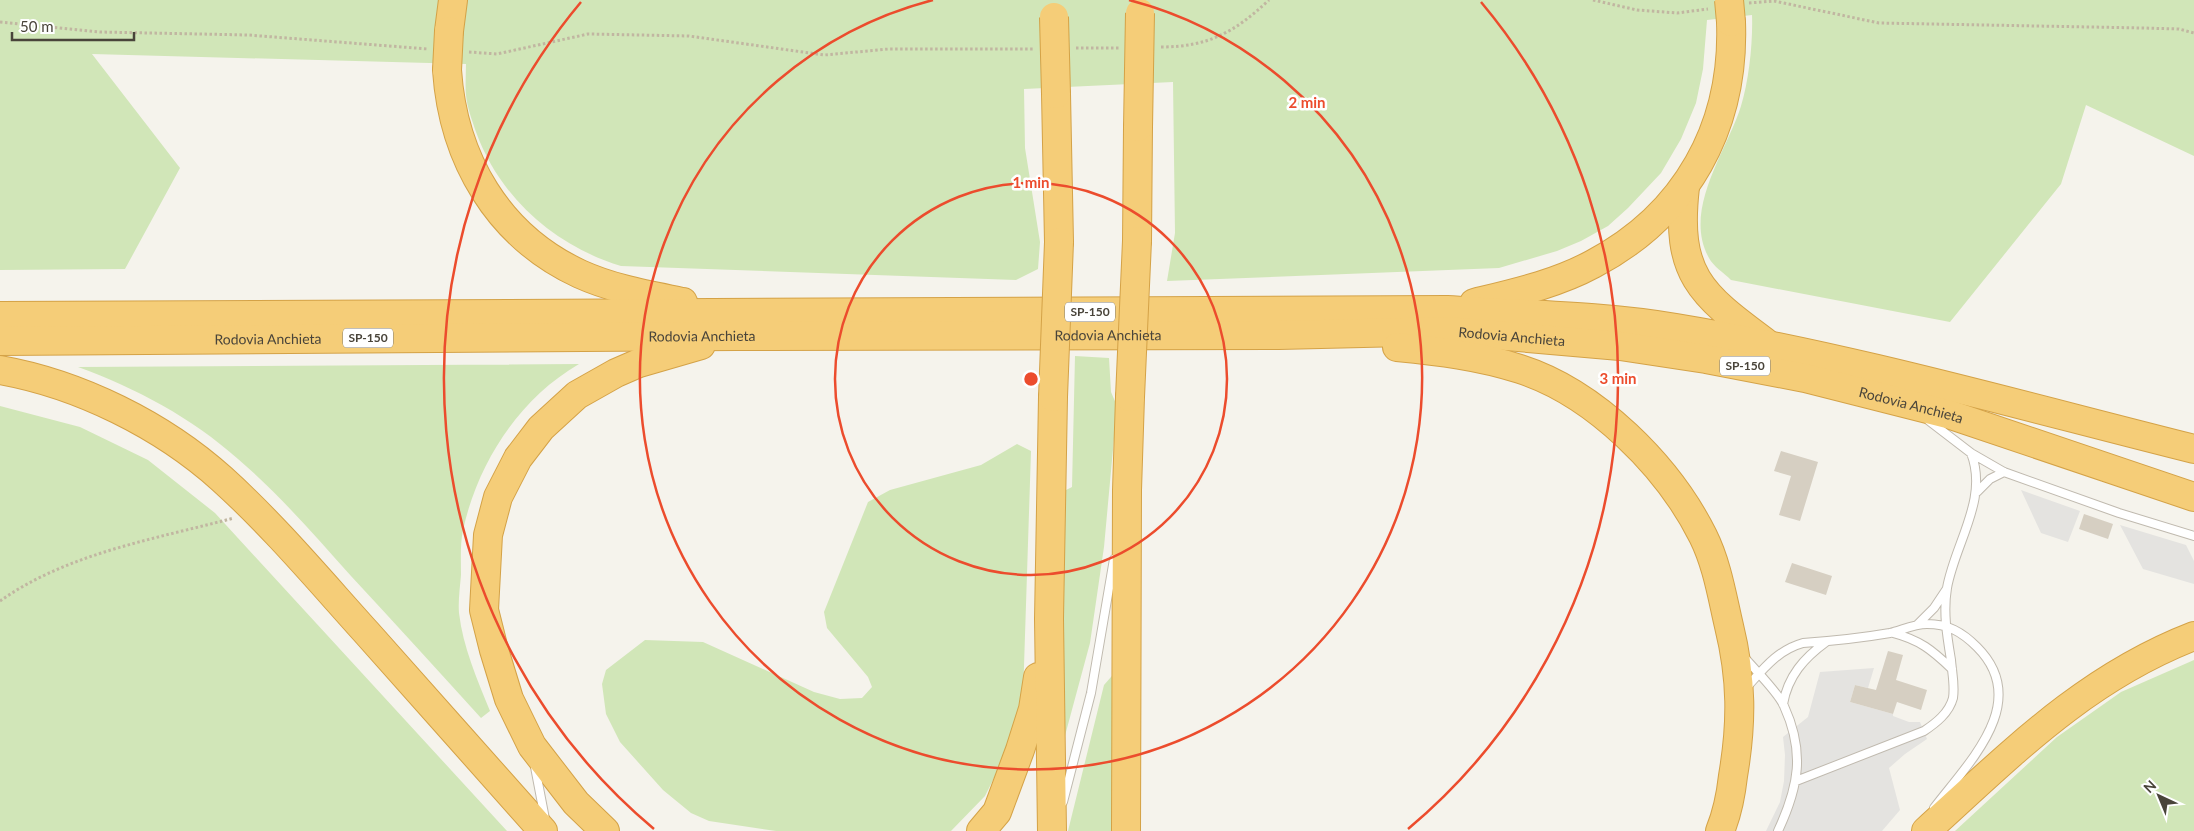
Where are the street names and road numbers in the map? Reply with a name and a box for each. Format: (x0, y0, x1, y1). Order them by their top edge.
road number: SP-150 (1065, 302, 1115, 322)
street label: Rodovia Anchieta (1458, 323, 1566, 349)
street label: Rodovia Anchieta (1054, 326, 1162, 343)
street label: Rodovia Anchieta (648, 327, 756, 345)
road number: SP-150 (343, 328, 393, 348)
street label: Rodovia Anchieta (214, 330, 322, 348)
road number: SP-150 (1720, 356, 1770, 376)
street label: Rodovia Anchieta (1857, 383, 1966, 427)

